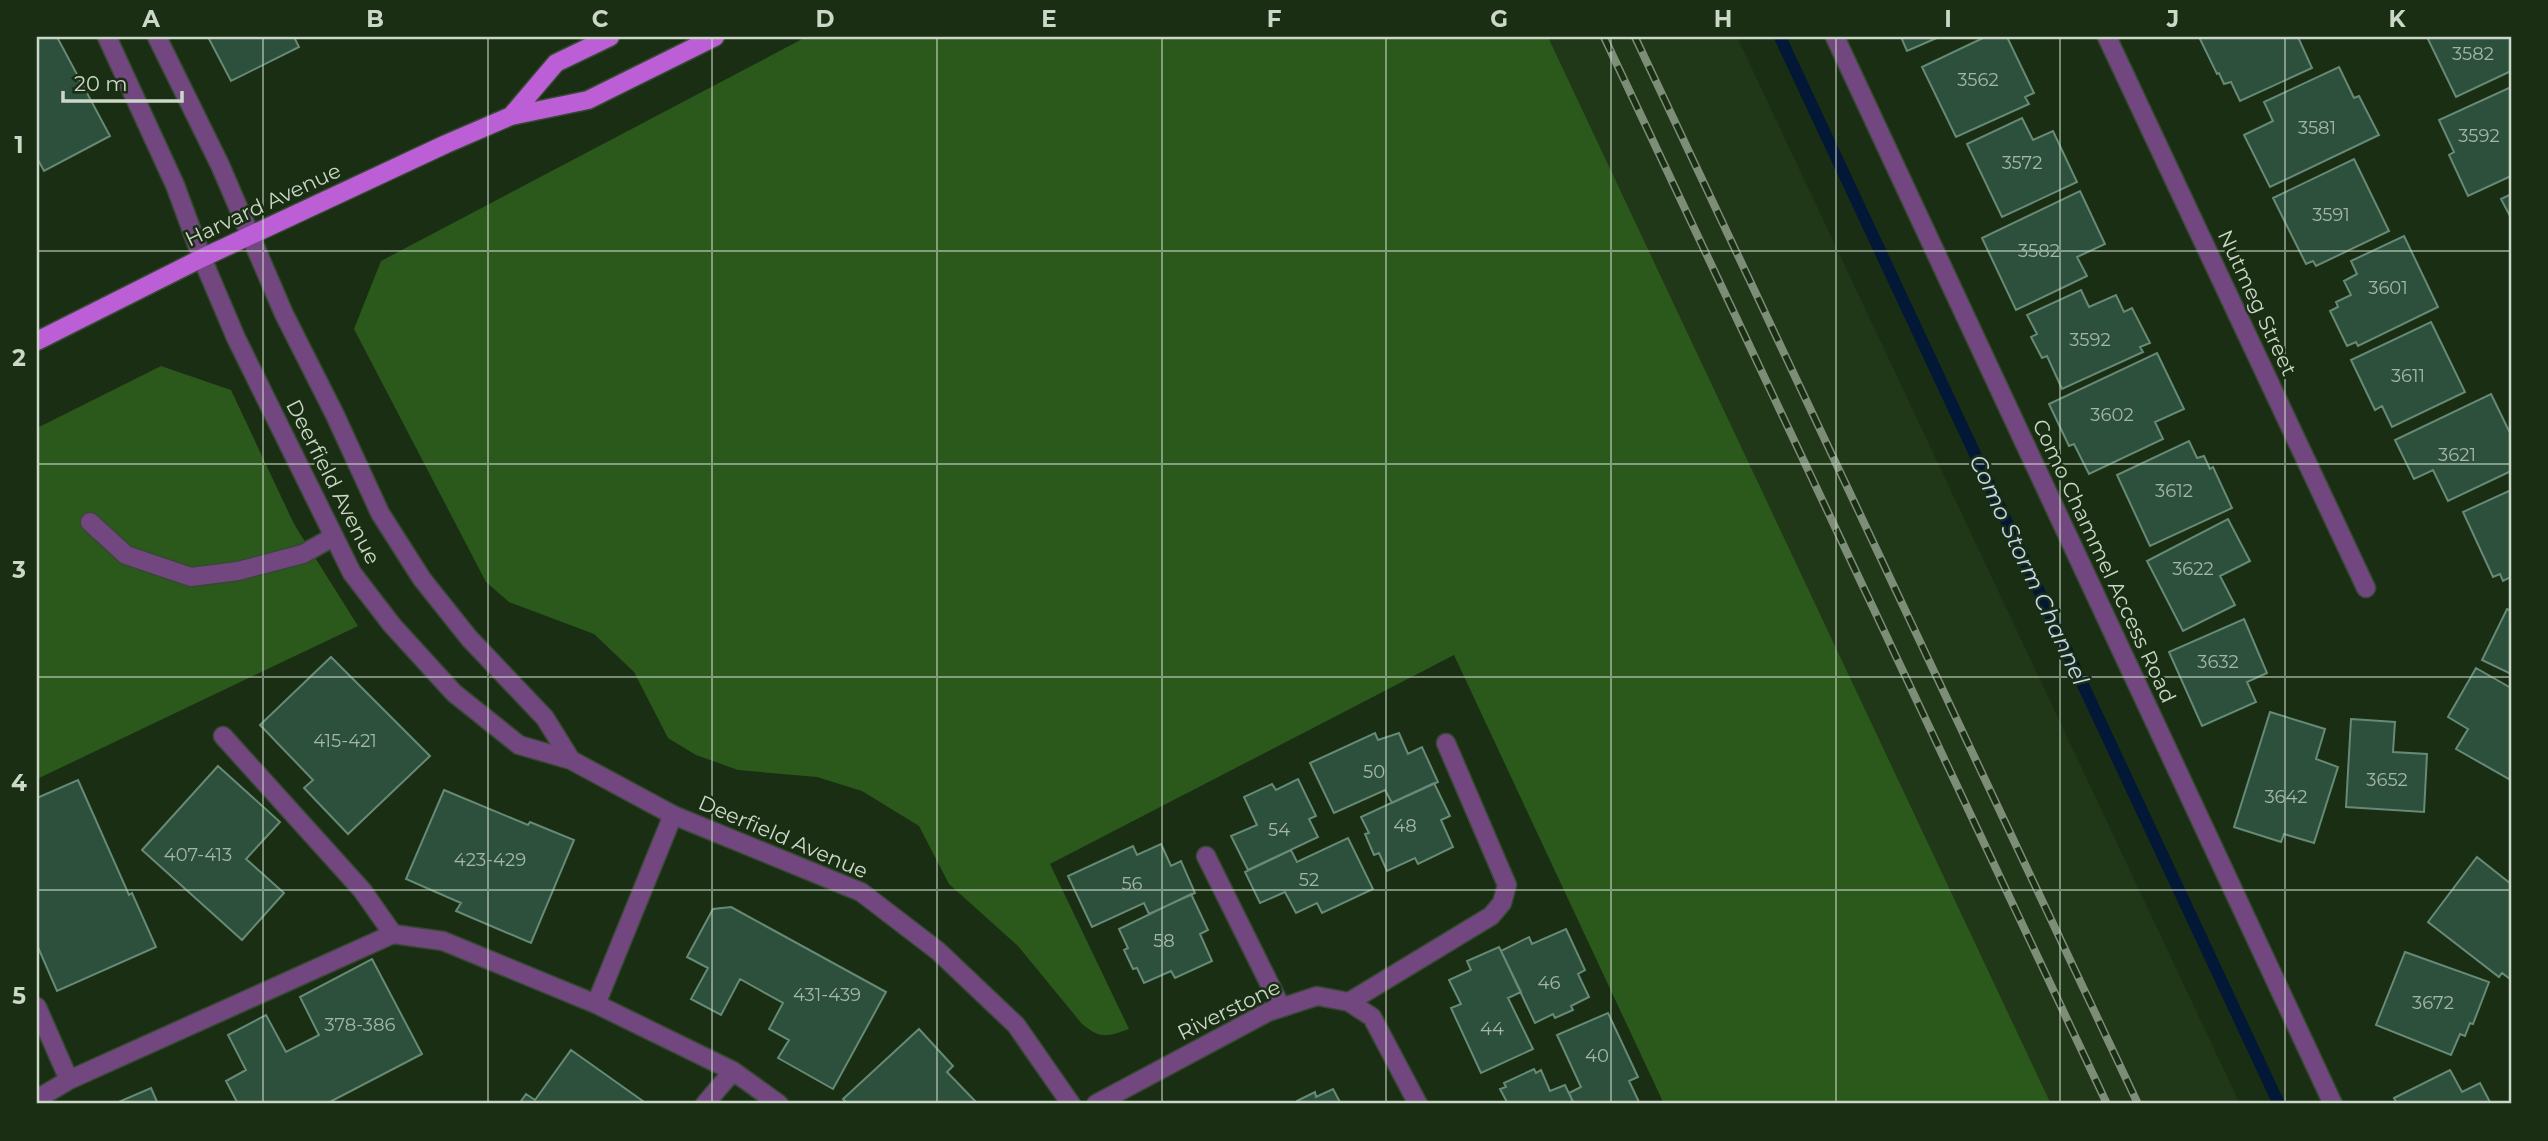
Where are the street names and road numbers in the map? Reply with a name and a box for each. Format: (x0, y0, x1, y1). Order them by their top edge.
street label: Harvard Avenue (181, 158, 345, 252)
street label: Nutmeg Street (2213, 226, 2302, 380)
street label: Deerfield Avenue (281, 395, 386, 568)
street label: Como Chammel Access Road (2028, 415, 2181, 707)
street label: Deerfield Avenue (695, 790, 872, 884)
street label: Riverstone (1173, 974, 1284, 1045)

